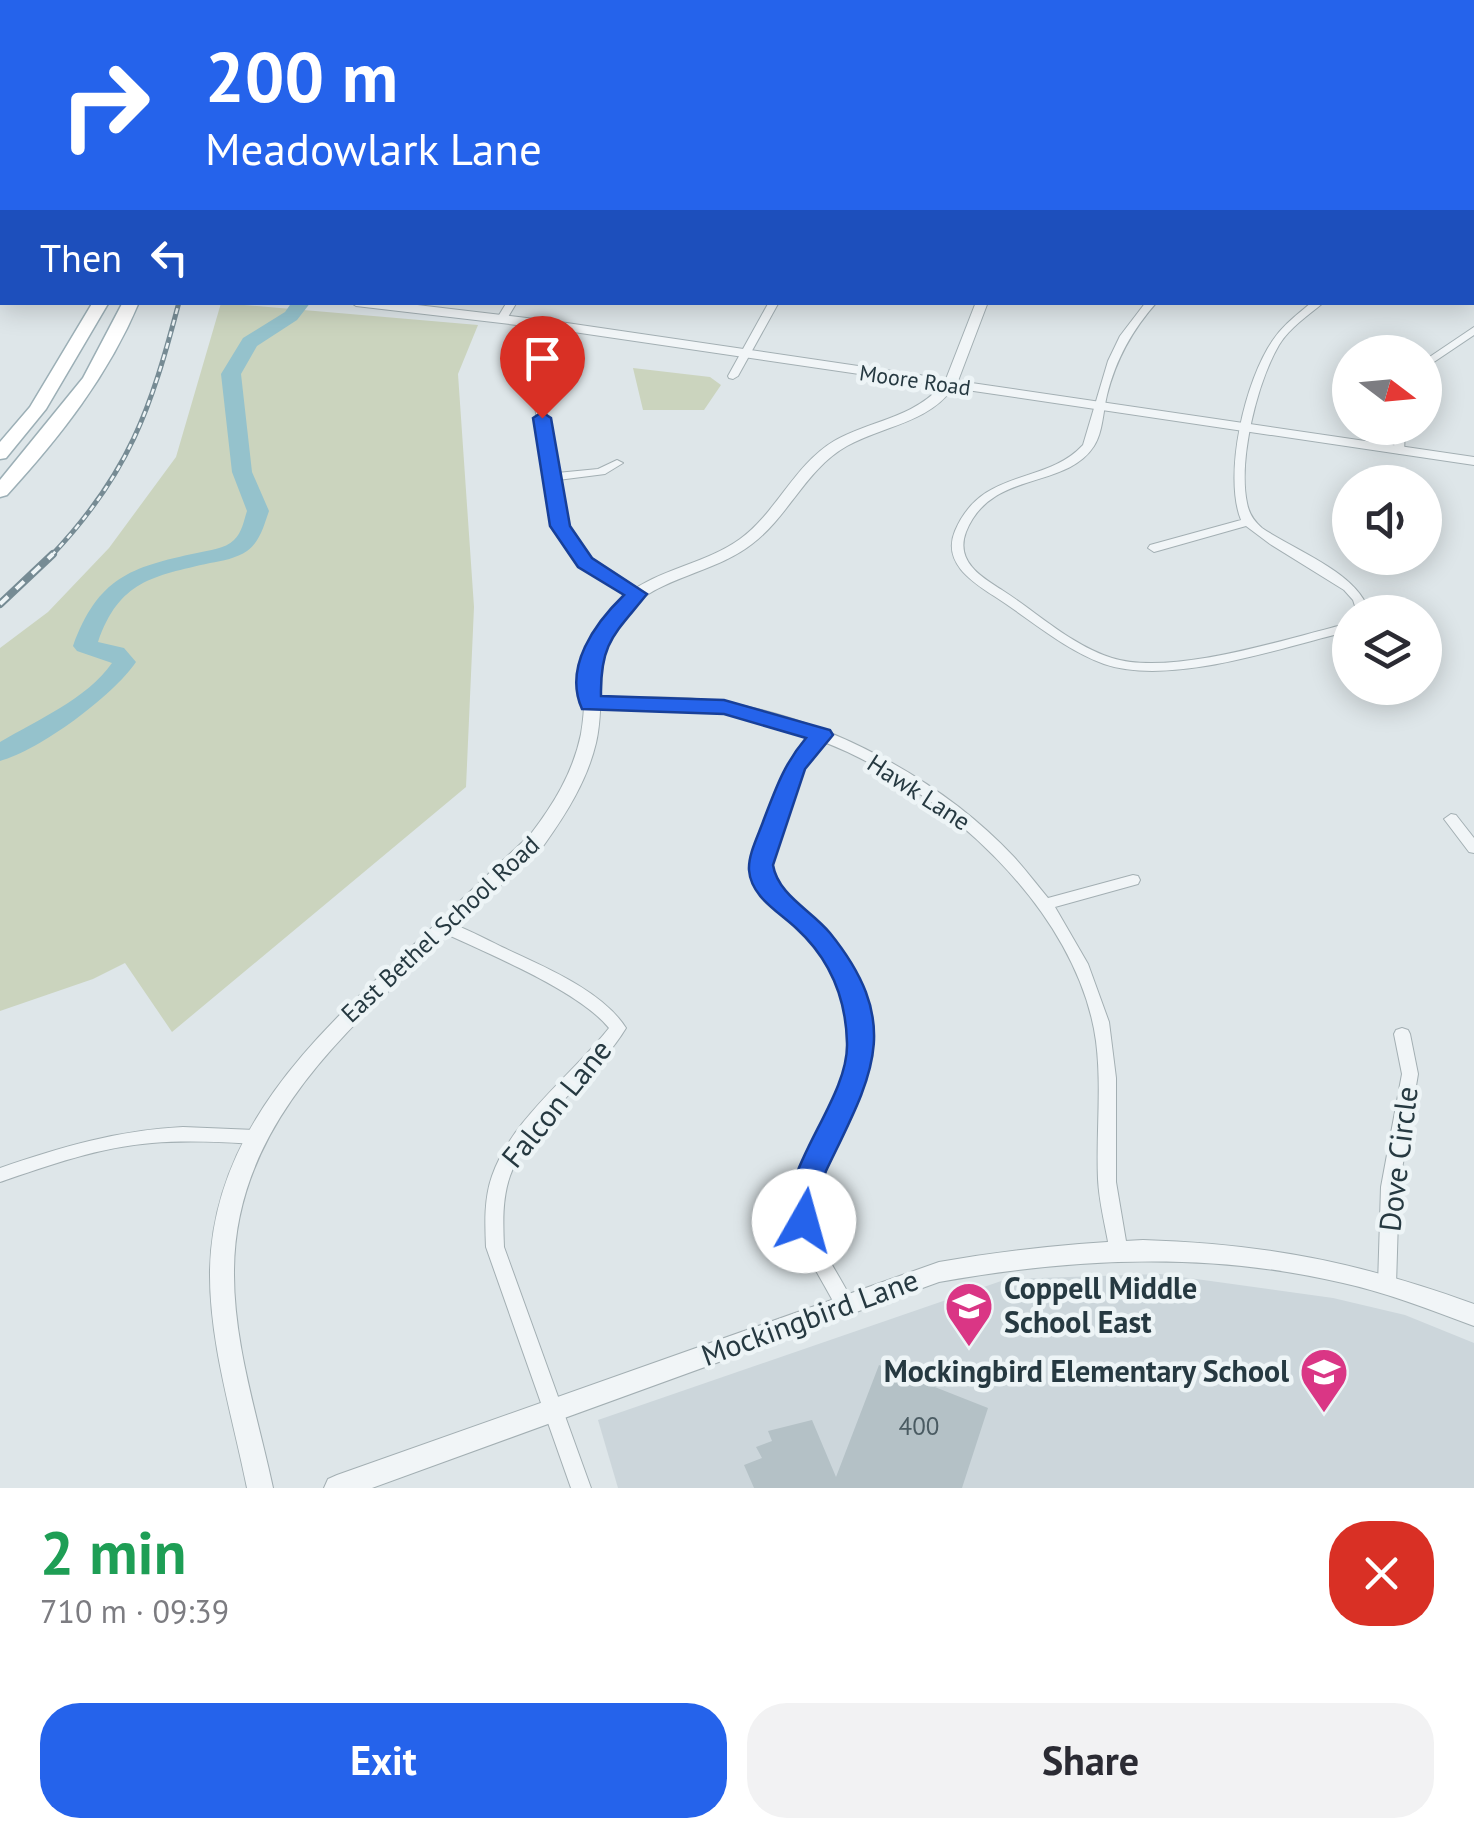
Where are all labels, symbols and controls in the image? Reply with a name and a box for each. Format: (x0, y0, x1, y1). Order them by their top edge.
text: 200 m (205, 31, 398, 121)
icon: right (40, 40, 170, 170)
text: Meadowlark Lane (205, 119, 542, 177)
icon: left (142, 230, 197, 285)
text: Then (40, 233, 122, 282)
pin (500, 316, 585, 419)
icon: arrive (515, 331, 570, 386)
north arrow (1332, 335, 1442, 445)
map controls (1332, 335, 1442, 705)
street label: Moore Road (858, 358, 972, 402)
button: sound (1332, 465, 1442, 575)
button: layers (1332, 595, 1442, 705)
street label: Hawk Lane (861, 747, 977, 837)
street label: East Bethel School Road (334, 829, 546, 1029)
street label: Falcon Lane (492, 1031, 619, 1175)
street label: Dove Circle (1369, 1084, 1426, 1233)
position arrow (752, 1169, 856, 1273)
street label: Mockingbird Lane (696, 1259, 923, 1374)
place label: Coppell Middle School East (1004, 1268, 1197, 1341)
school or university icon: Coppell Middle School East (943, 1280, 995, 1348)
school or university icon: Mockingbird Elementary School (1298, 1346, 1350, 1414)
place label: Mockingbird Elementary School (884, 1351, 1289, 1390)
house number: 400 (899, 1410, 939, 1442)
text: 2 min (40, 1513, 186, 1591)
button: close (1329, 1521, 1434, 1626)
text: 710 m · 09:39 (40, 1590, 229, 1632)
button: Exit (40, 1703, 727, 1818)
button: Share (747, 1703, 1434, 1818)

